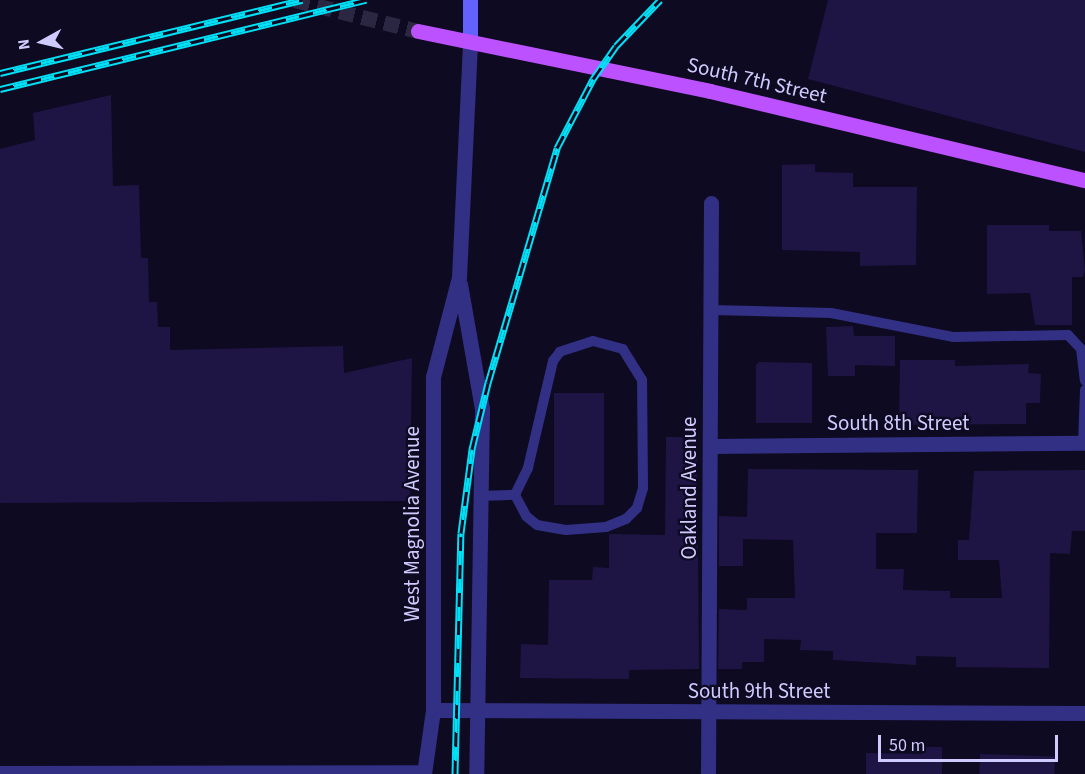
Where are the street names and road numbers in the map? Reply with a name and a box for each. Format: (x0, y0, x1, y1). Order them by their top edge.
street label: South 7th Street (685, 52, 829, 108)
street label: South 8th Street (827, 410, 969, 436)
street label: Oakland Avenue (676, 417, 702, 559)
street label: West Magnolia Avenue (399, 426, 425, 622)
street label: South 9th Street (688, 678, 830, 704)

